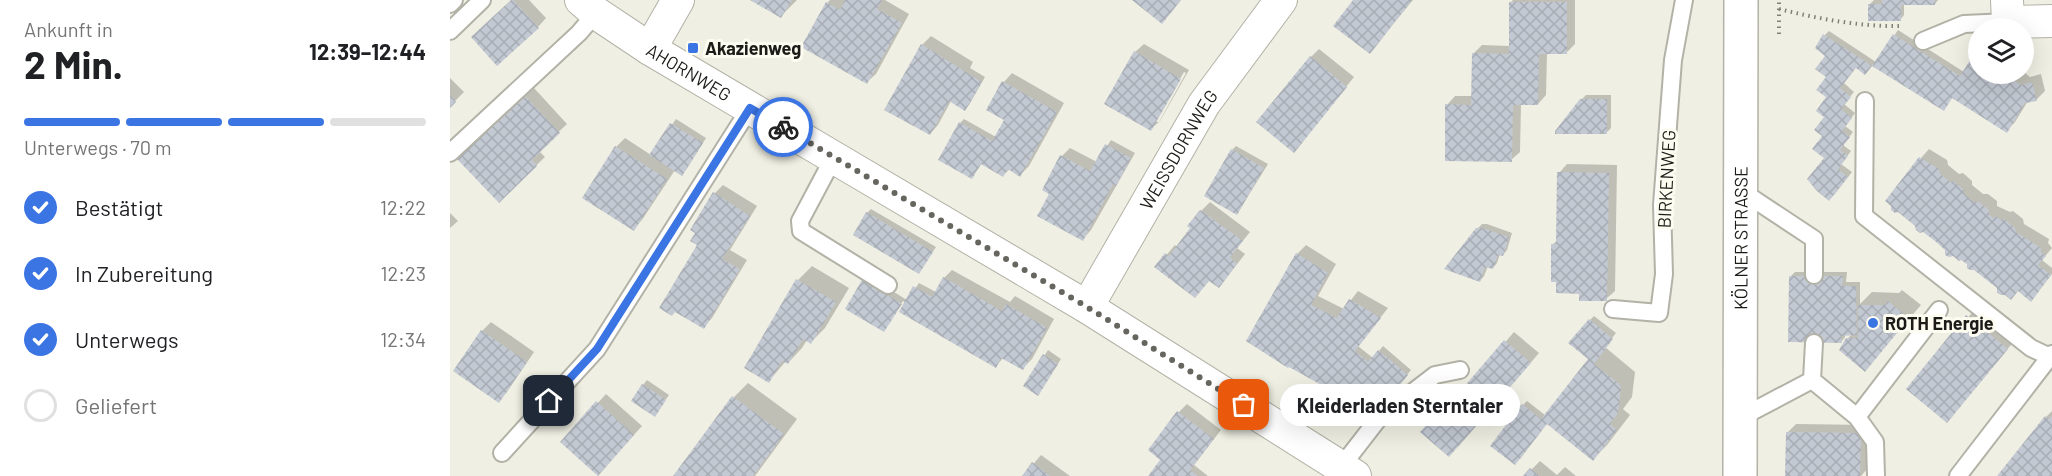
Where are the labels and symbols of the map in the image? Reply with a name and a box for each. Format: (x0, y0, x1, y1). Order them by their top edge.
place label: Akazienweg (705, 37, 801, 59)
street label: AHORNWEG (643, 38, 735, 106)
marker: Akazienweg (686, 41, 700, 55)
street label: WEISSDORNWEG (1135, 85, 1222, 213)
courier (753, 97, 813, 157)
street label: BIRKENWEG (1652, 129, 1680, 229)
street label: KÖLNER STRASSE (1729, 166, 1752, 310)
place label: ROTH Energie (1885, 312, 1994, 334)
marker: ROTH Energie (1866, 316, 1880, 330)
pin (523, 375, 574, 426)
pin (1218, 379, 1269, 430)
callout: Kleiderladen Sterntaler (1280, 384, 1520, 426)

